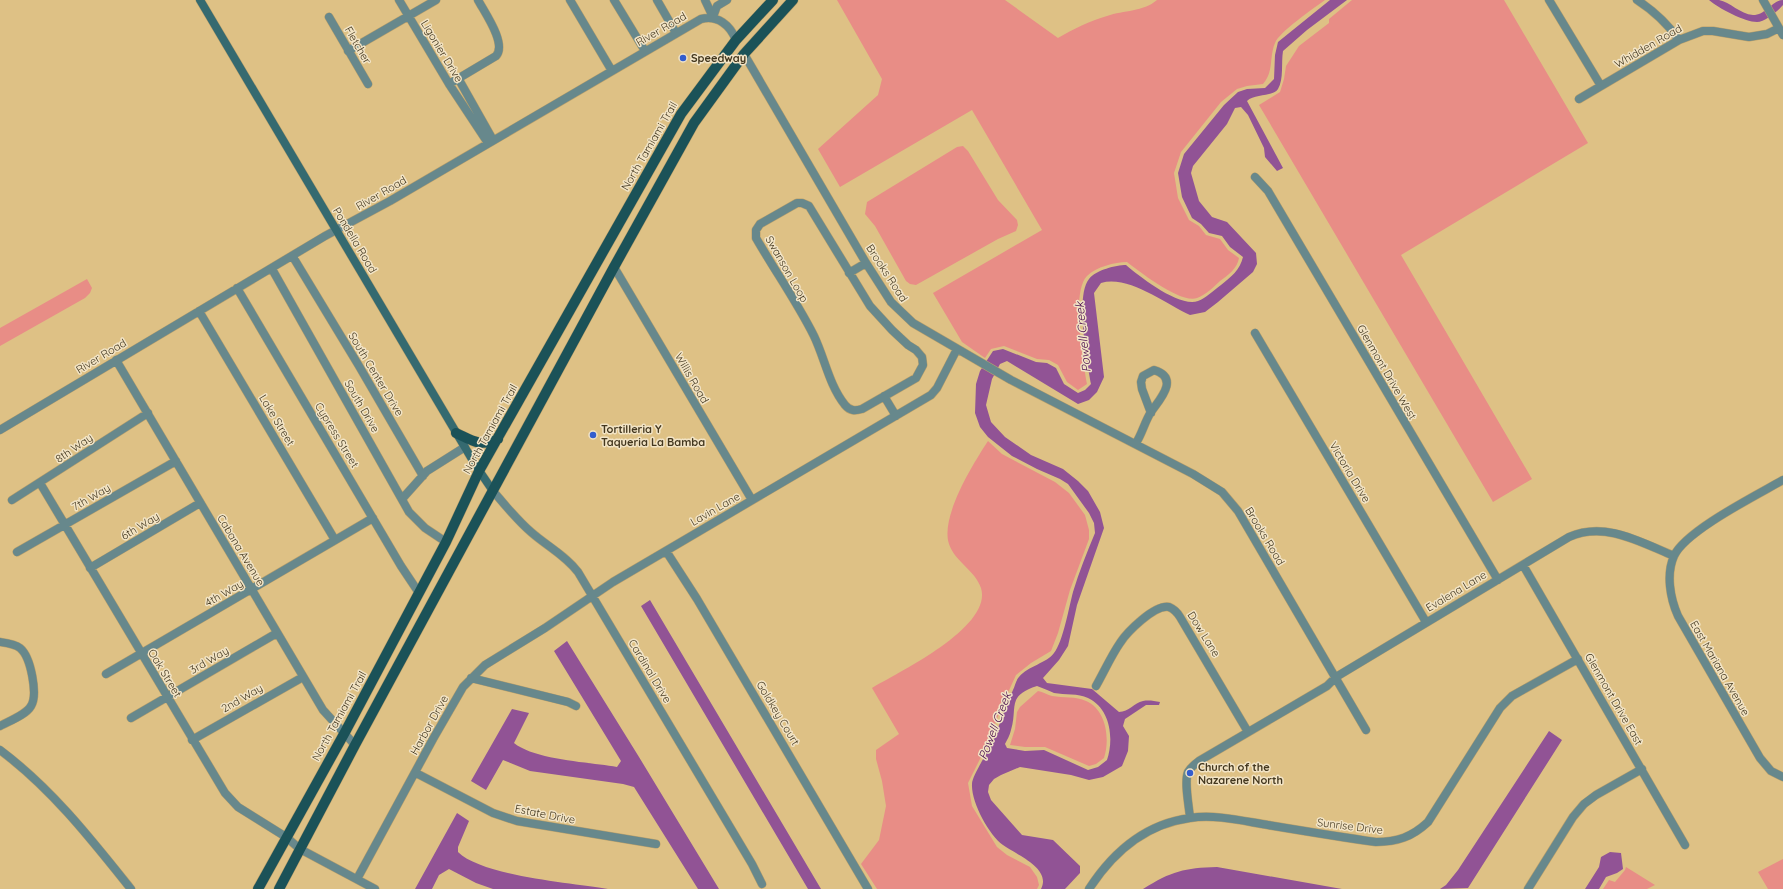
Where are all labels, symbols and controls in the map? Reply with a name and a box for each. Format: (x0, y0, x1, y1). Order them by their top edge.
street label: River Road (633, 9, 689, 49)
street label: Ligonier Drive (418, 17, 466, 85)
street label: Whidden Road (1612, 21, 1684, 71)
street label: Fletcher (342, 24, 375, 67)
place label: Speedway (691, 51, 746, 65)
marker: Speedway (678, 53, 688, 63)
street label: North Tamiami Trail (618, 99, 680, 193)
street label: River Road (353, 173, 409, 213)
street label: Pondella Road (330, 205, 380, 275)
street label: Swanson Loop (762, 233, 812, 305)
street label: Brooks Road (863, 242, 911, 304)
water label: Powell Creek (1071, 299, 1094, 373)
street label: Glenmont Drive West (1354, 322, 1420, 422)
street label: South Center Drive (345, 329, 407, 419)
street label: River Road (73, 336, 129, 376)
street label: Willis Road (672, 350, 712, 406)
street label: South Drive (341, 377, 383, 435)
street label: North Tamiami Trail (460, 382, 520, 476)
street label: Lake Street (256, 392, 298, 448)
street label: Cypress Street (312, 400, 362, 470)
place label: Tortilleria Y Taqueria La Bamba (601, 422, 705, 449)
street label: 8th Way (53, 430, 95, 466)
marker: Tortilleria Y Taqueria La Bamba (588, 430, 598, 440)
street label: Victoria Drive (1326, 439, 1374, 505)
street label: 7th Way (69, 480, 113, 514)
street label: Lavin Lane (688, 489, 742, 529)
street label: Brooks Road (1242, 504, 1288, 568)
street label: 6th Way (118, 509, 162, 543)
street label: Cabana Avenue (214, 512, 268, 588)
street label: Evalena Lane (1423, 567, 1489, 615)
street label: 4th Way (202, 576, 246, 610)
street label: Dow Lane (1185, 609, 1223, 659)
street label: East Mariana Avenue (1687, 618, 1753, 718)
street label: Cardinal Drive (625, 637, 675, 705)
street label: 3rd Way (187, 643, 231, 677)
street label: Oak Street (145, 646, 185, 700)
street label: Glenmont Drive East (1582, 651, 1646, 748)
street label: North Tamiami Trail (309, 669, 369, 763)
street label: Goldkey Court (753, 678, 803, 748)
street label: 2nd Way (219, 681, 265, 715)
water label: Powell Creek (975, 688, 1015, 762)
street label: Harbor Drive (407, 693, 451, 757)
place label: Church of the Nazarene North (1198, 760, 1283, 787)
marker: Church of the Nazarene North (1185, 768, 1195, 778)
street label: Estate Drive (514, 801, 576, 827)
street label: Sunrise Drive (1316, 815, 1384, 837)

